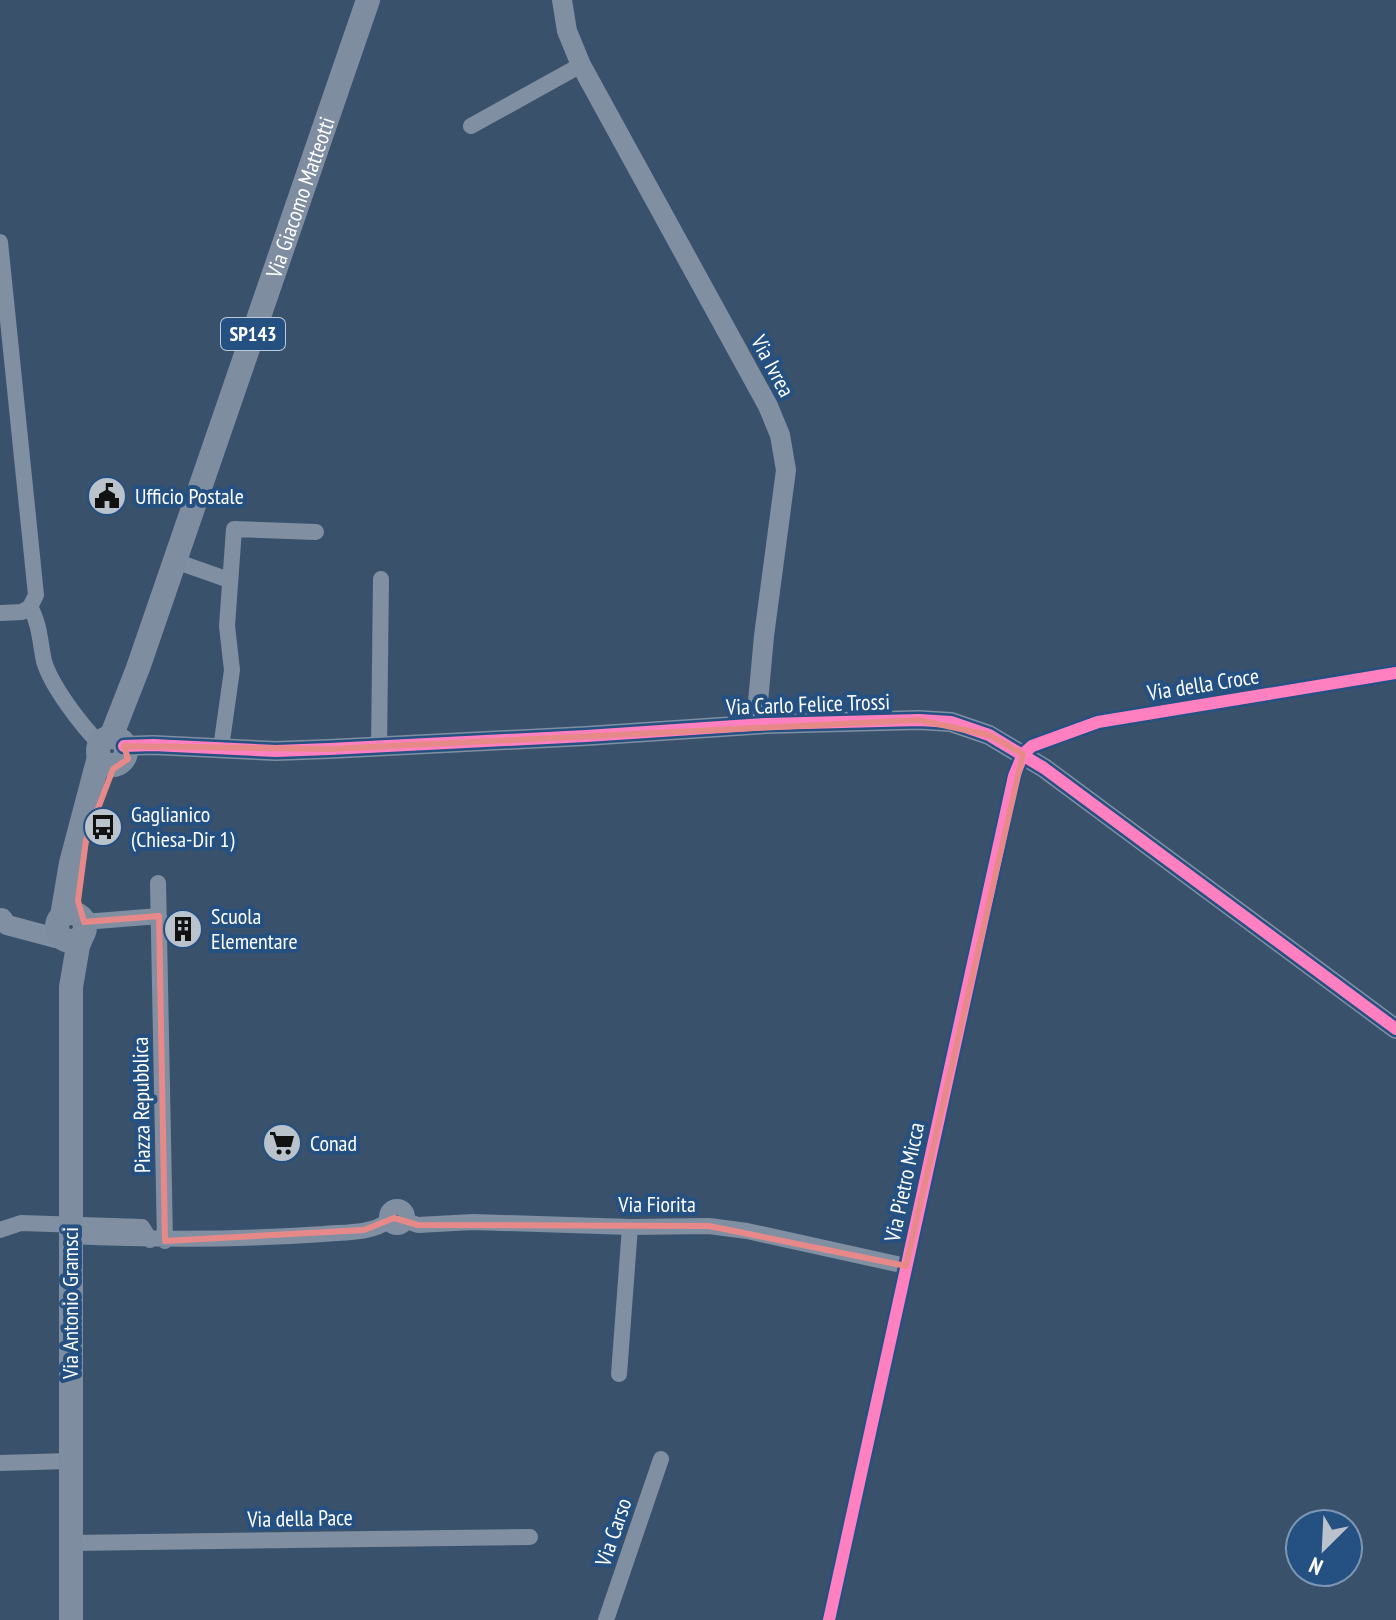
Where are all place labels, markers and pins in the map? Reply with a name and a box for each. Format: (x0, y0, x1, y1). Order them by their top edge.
public building icon: Ufficio Postale (86, 475, 128, 517)
place label: Ufficio Postale (135, 482, 244, 510)
place label: Gaglianico (Chiesa-Dir 1) (131, 800, 235, 853)
bus stop icon: Gaglianico (Chiesa-Dir 1) (82, 806, 124, 848)
place label: Scuola Elementare (211, 902, 298, 955)
building icon: Scuola Elementare (162, 908, 204, 950)
supermarket icon: Conad (261, 1122, 303, 1164)
place label: Conad (310, 1129, 357, 1157)

